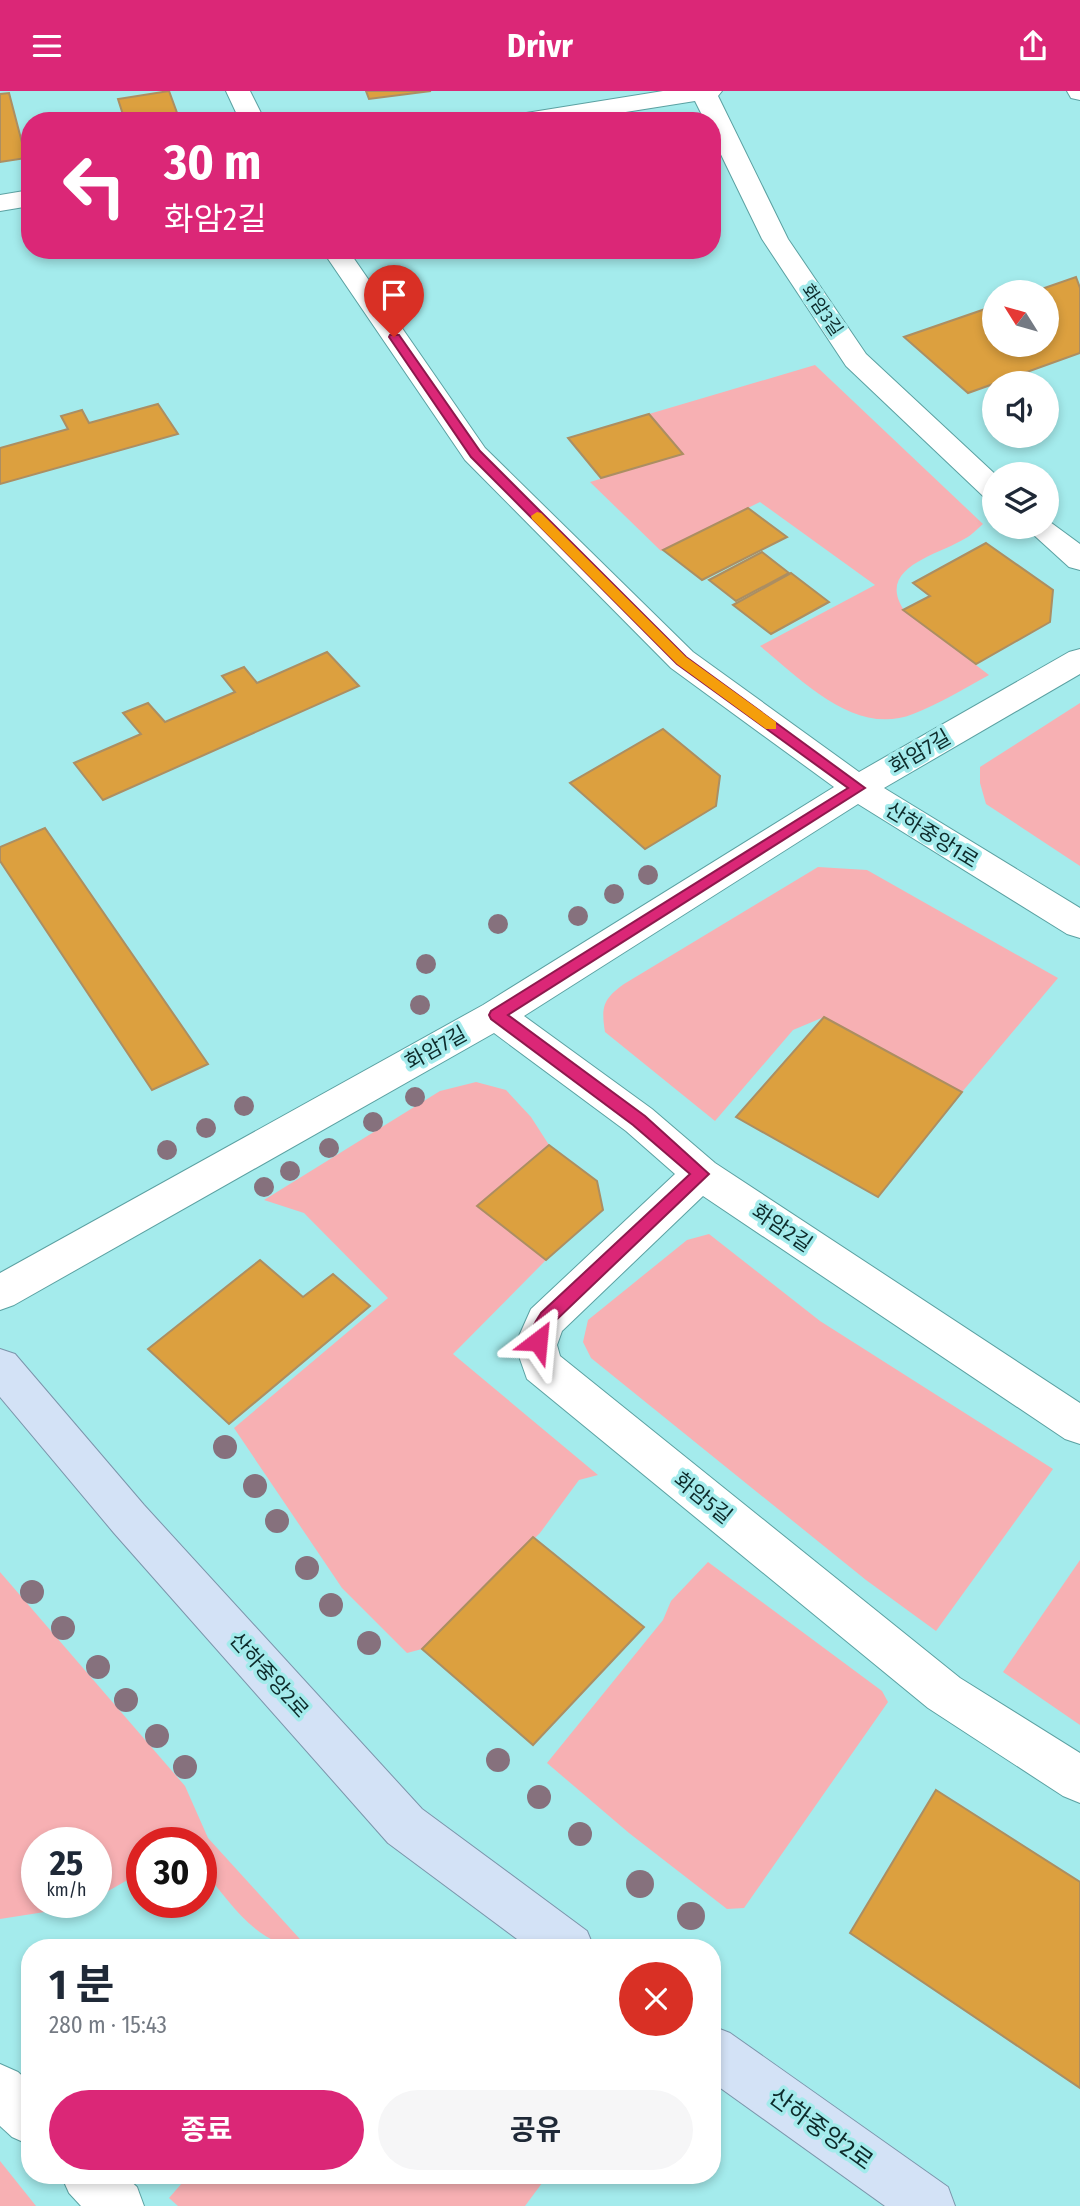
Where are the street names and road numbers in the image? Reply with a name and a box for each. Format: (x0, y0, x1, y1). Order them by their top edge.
street label: 화암3길 (797, 280, 847, 340)
street label: 화암7길 (885, 724, 955, 780)
street label: 산하중앙1로 (881, 796, 983, 874)
street label: 화암7길 (401, 1021, 471, 1075)
street label: 화암2길 (747, 1198, 817, 1258)
street label: 화암5길 (669, 1467, 737, 1529)
street label: 산하중앙2로 (224, 1627, 314, 1723)
street label: 산하중앙2로 (764, 2082, 878, 2176)

